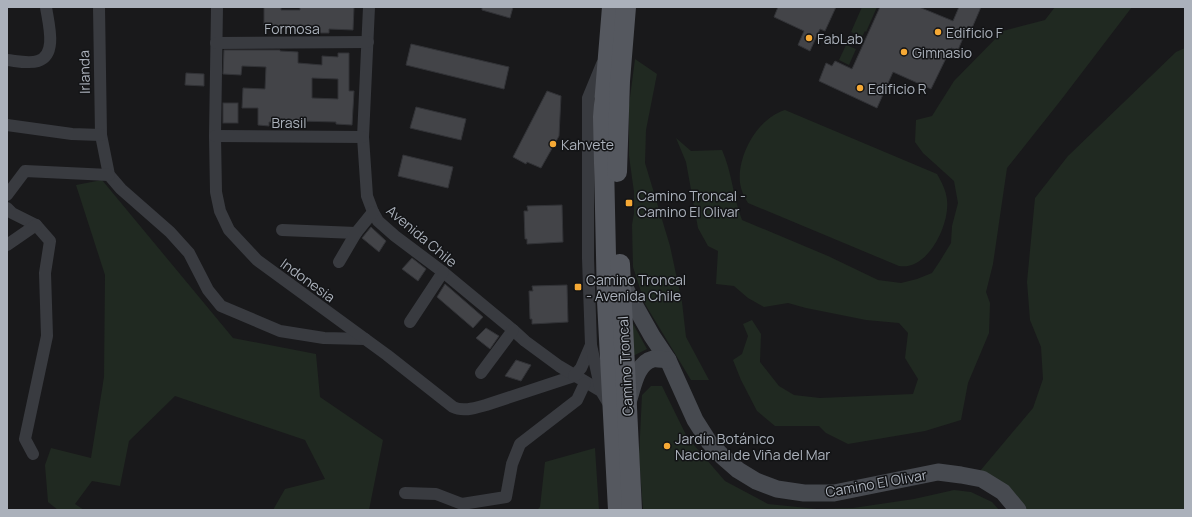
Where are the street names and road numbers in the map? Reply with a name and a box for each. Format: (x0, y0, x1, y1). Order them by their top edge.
street label: Formosa (264, 19, 320, 38)
street label: Irlanda (74, 50, 94, 94)
street label: Brasil (271, 113, 307, 132)
street label: Avenida Chile (383, 201, 461, 271)
street label: Indonesia (277, 254, 339, 306)
street label: Camino Troncal (613, 315, 637, 417)
street label: Camino El Olivar (824, 465, 928, 501)

